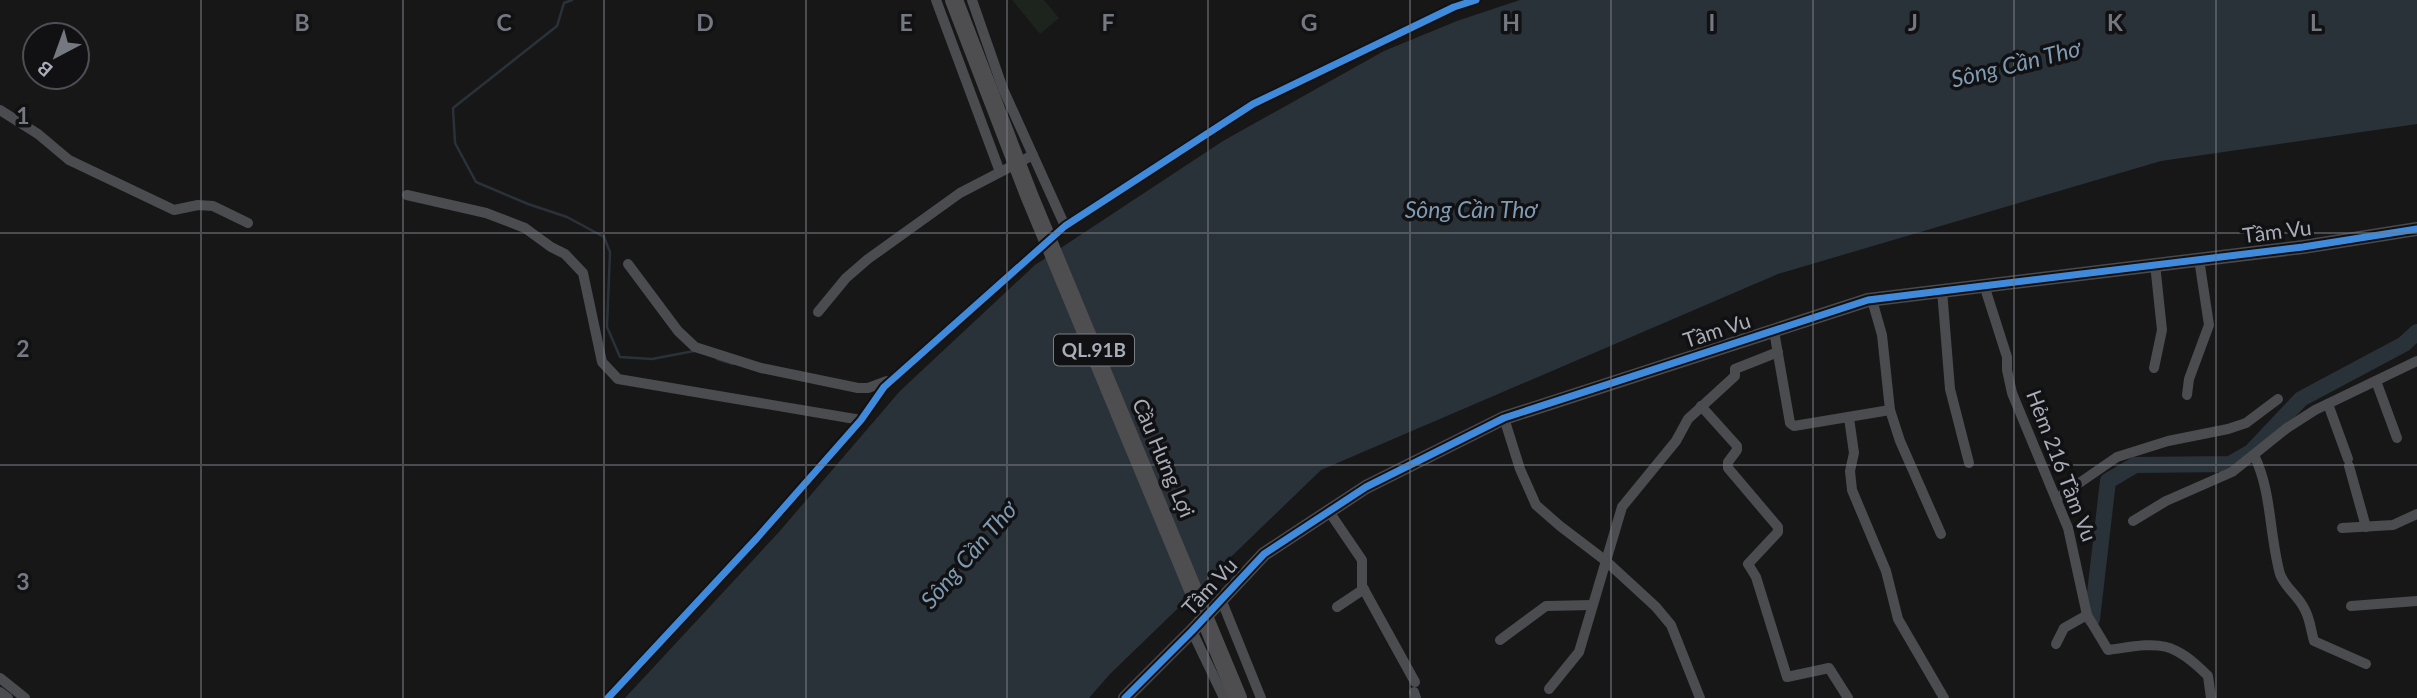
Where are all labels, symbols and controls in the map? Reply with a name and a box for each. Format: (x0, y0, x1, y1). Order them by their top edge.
text: B (294, 8, 310, 36)
text: C (496, 8, 512, 36)
text: D (696, 8, 714, 36)
text: E (899, 8, 913, 36)
text: F (1101, 8, 1115, 36)
text: G (1301, 8, 1317, 36)
text: H (1502, 8, 1520, 36)
text: I (1709, 8, 1715, 36)
text: J (1908, 8, 1918, 36)
text: K (2107, 8, 2123, 36)
text: L (2310, 8, 2322, 36)
north arrow (21, 21, 91, 91)
water label: Sông Cần Thơ (1948, 33, 2084, 93)
text: B (32, 56, 57, 82)
text: 1 (16, 101, 30, 129)
water label: Sông Cần Thơ (1405, 195, 1538, 223)
street label: Tầm Vu (2241, 214, 2313, 247)
street label: Tầm Vu (1680, 307, 1753, 352)
text: 2 (16, 334, 30, 362)
road number: QL.91B (1054, 334, 1134, 366)
street label: Hẻm 216 Tầm Vu (2022, 386, 2103, 545)
street label: Cầu Hưng Lợi (1128, 394, 1201, 521)
water label: Sông Cần Thơ (914, 494, 1023, 614)
street label: Tầm Vu (1176, 552, 1242, 620)
text: 3 (16, 567, 30, 595)

